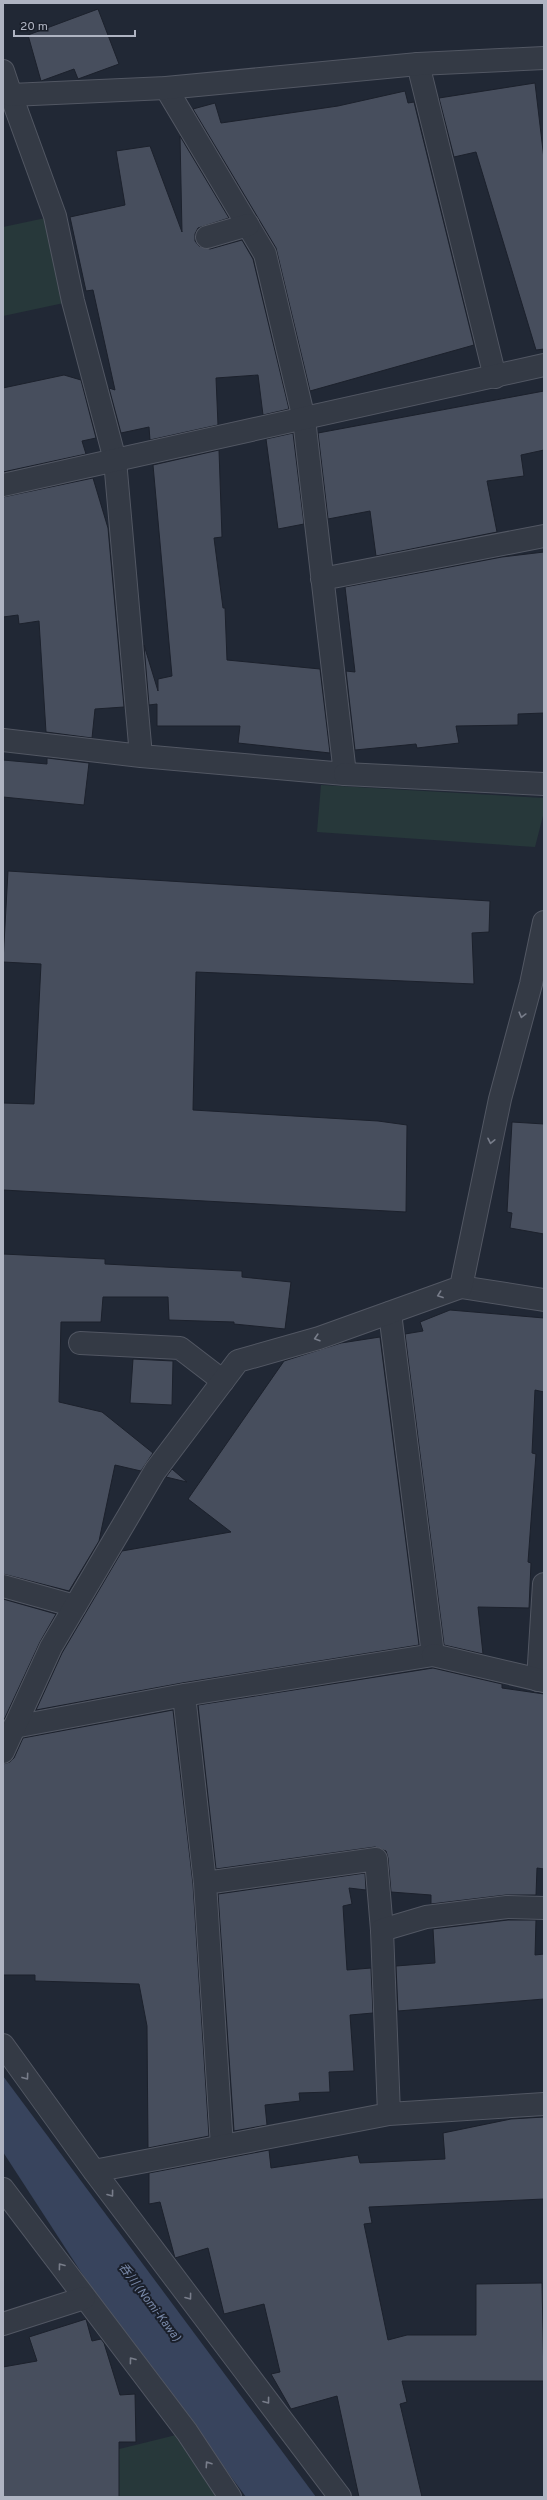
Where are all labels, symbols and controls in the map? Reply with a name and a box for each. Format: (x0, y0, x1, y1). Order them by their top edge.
scale bar (14, 12, 135, 38)
text: 20 m (20, 19, 48, 35)
one-way arrow (518, 1011, 527, 1018)
one-way arrow (488, 1138, 496, 1144)
one-way arrow (437, 1290, 444, 1299)
one-way arrow (314, 1333, 321, 1342)
one-way arrow (21, 2073, 29, 2080)
one-way arrow (106, 2189, 113, 2196)
water label: 呑川 (Nomi-Kawa) (114, 2260, 184, 2345)
one-way arrow (59, 2264, 66, 2271)
one-way arrow (184, 2293, 191, 2300)
one-way arrow (129, 2357, 136, 2364)
one-way arrow (263, 2396, 270, 2403)
one-way arrow (206, 2462, 213, 2469)

